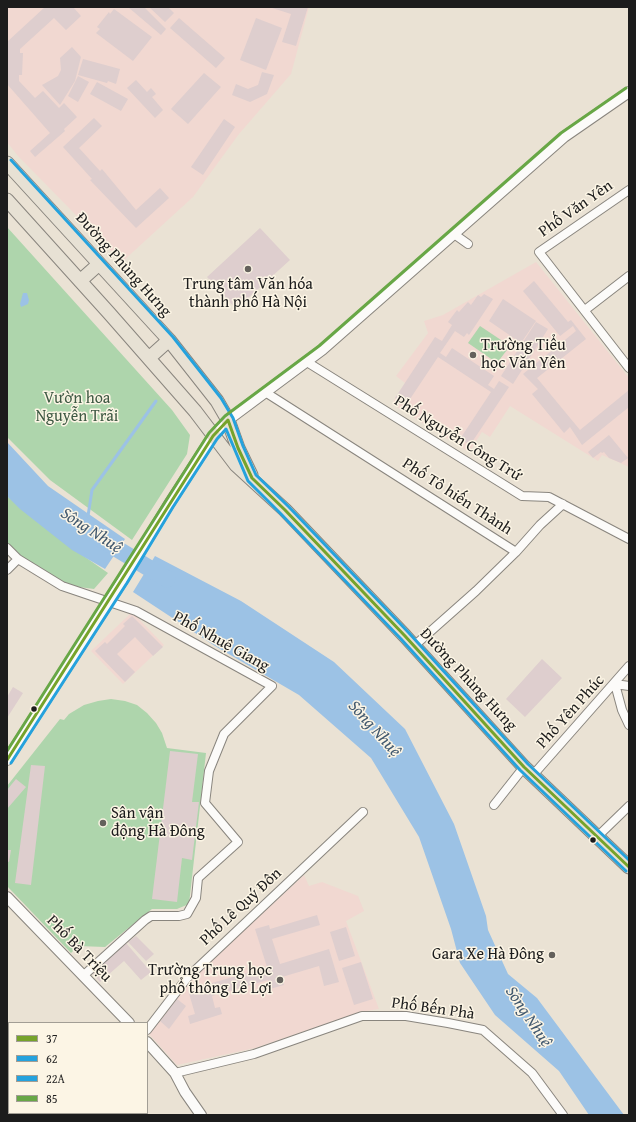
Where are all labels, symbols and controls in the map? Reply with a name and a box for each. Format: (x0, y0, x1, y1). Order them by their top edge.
street label: Phố Văn Yên (535, 176, 617, 242)
street label: Đường Phùng Hưng (71, 209, 175, 321)
marker: Trung tâm Văn hóa thành phố Hà Nội (243, 264, 253, 274)
place label: Trung tâm Văn hóa thành phố Hà Nội (183, 275, 313, 313)
place label: Trường Tiểu học Văn Yên (481, 336, 566, 374)
marker: Trường Tiểu học Văn Yên (468, 350, 478, 360)
park label: Vườn hoa Nguyễn Trãi (36, 389, 118, 427)
street label: Phố Nguyễn Công Trứ (390, 392, 526, 486)
street label: Phố Tô hiến Thành (399, 454, 515, 540)
water label: Sông Nhuệ (56, 504, 126, 558)
street label: Phố Nhuệ Giang (170, 608, 272, 676)
street label: Đường Phùng Hưng (415, 625, 521, 735)
street label: Phố Yên Phúc (533, 671, 609, 753)
water label: Sông Nhuệ (343, 696, 405, 762)
unlabelled marker (29, 704, 39, 714)
place label: Sân vận động Hà Đông (111, 804, 205, 842)
marker: Sân vận động Hà Đông (98, 818, 108, 828)
unlabelled marker (588, 835, 598, 845)
street label: Phố Lê Quý Đôn (196, 864, 286, 950)
street label: Phố Bà Triệu (42, 912, 116, 986)
place label: Gara Xe Hà Đông (432, 945, 544, 965)
marker: Gara Xe Hà Đông (547, 950, 557, 960)
place label: Trường Trung học phổ thông Lê Lợi (148, 961, 272, 999)
marker: Trường Trung học phổ thông Lê Lợi (275, 975, 285, 985)
water label: Sông Nhuệ (500, 983, 556, 1051)
street label: Phố Bến Phà (390, 994, 476, 1024)
legend (8, 1022, 148, 1114)
text: 37 (46, 1030, 58, 1047)
text: 62 (46, 1050, 58, 1067)
text: 22A (46, 1070, 65, 1087)
text: 85 (46, 1090, 58, 1107)

